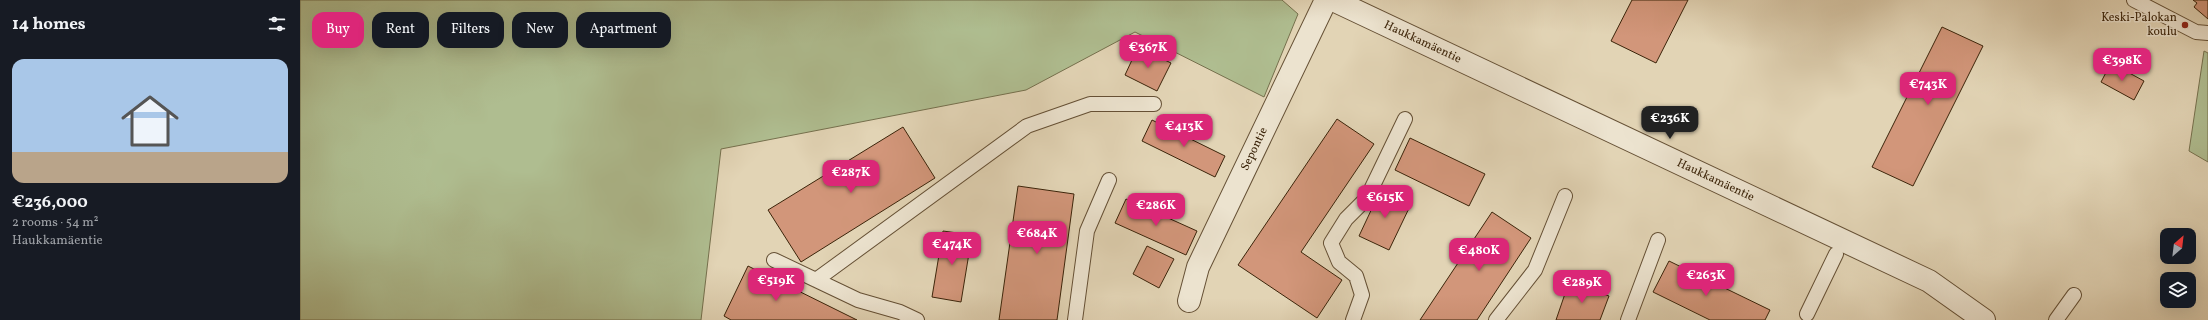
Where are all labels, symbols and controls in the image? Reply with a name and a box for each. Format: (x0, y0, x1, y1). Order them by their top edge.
place label: Keski-Palokan koulu (2101, 10, 2177, 40)
chip: Buy (312, 12, 364, 48)
chip: Rent (372, 12, 429, 48)
chip: Filters (437, 12, 504, 48)
chip: New (512, 12, 568, 48)
chip: Apartment (576, 12, 671, 48)
text: 14 homes (12, 13, 86, 36)
icon: filters (266, 13, 288, 35)
street label: Haukkamäentie (1381, 17, 1464, 67)
marker: Keski-Palokan koulu (2180, 20, 2190, 30)
pin: €367K (1120, 35, 1176, 69)
text: €367K (1129, 39, 1167, 57)
pin: €398K (2094, 48, 2150, 82)
text: €398K (2102, 52, 2142, 70)
pin: €743K (1900, 72, 1956, 106)
text: €743K (1909, 76, 1947, 94)
icon: home (114, 85, 186, 157)
pin: €236K (1642, 106, 1698, 140)
text: €236K (1650, 110, 1690, 128)
pin: €413K (1156, 114, 1212, 148)
text: €413K (1165, 118, 1203, 136)
street label: Sepontie (1237, 124, 1272, 173)
street label: Haukkamäentie (1674, 155, 1757, 206)
pin: €287K (823, 160, 879, 194)
text: €287K (831, 164, 871, 182)
pin: €615K (1357, 185, 1413, 219)
text: €615K (1366, 189, 1404, 207)
text: €236,000 (12, 191, 88, 214)
pin: €286K (1128, 193, 1184, 227)
text: €286K (1136, 197, 1176, 215)
text: 2 rooms · 54 m² (12, 214, 99, 232)
pin: €684K (1009, 221, 1065, 255)
text: €684K (1017, 225, 1057, 243)
north arrow (2160, 228, 2196, 264)
map controls (2160, 228, 2196, 308)
text: Haukkamäentie (12, 232, 103, 250)
pin: €474K (924, 232, 980, 266)
text: €474K (932, 236, 972, 254)
pin: €480K (1451, 238, 1507, 272)
text: €480K (1458, 242, 1500, 260)
pin: €263K (1678, 263, 1734, 297)
text: €263K (1686, 267, 1726, 285)
pin: €519K (748, 268, 804, 302)
pin: €289K (1554, 270, 1610, 304)
text: €519K (757, 272, 795, 290)
button: layers (2160, 272, 2196, 308)
text: €289K (1562, 274, 1602, 292)

